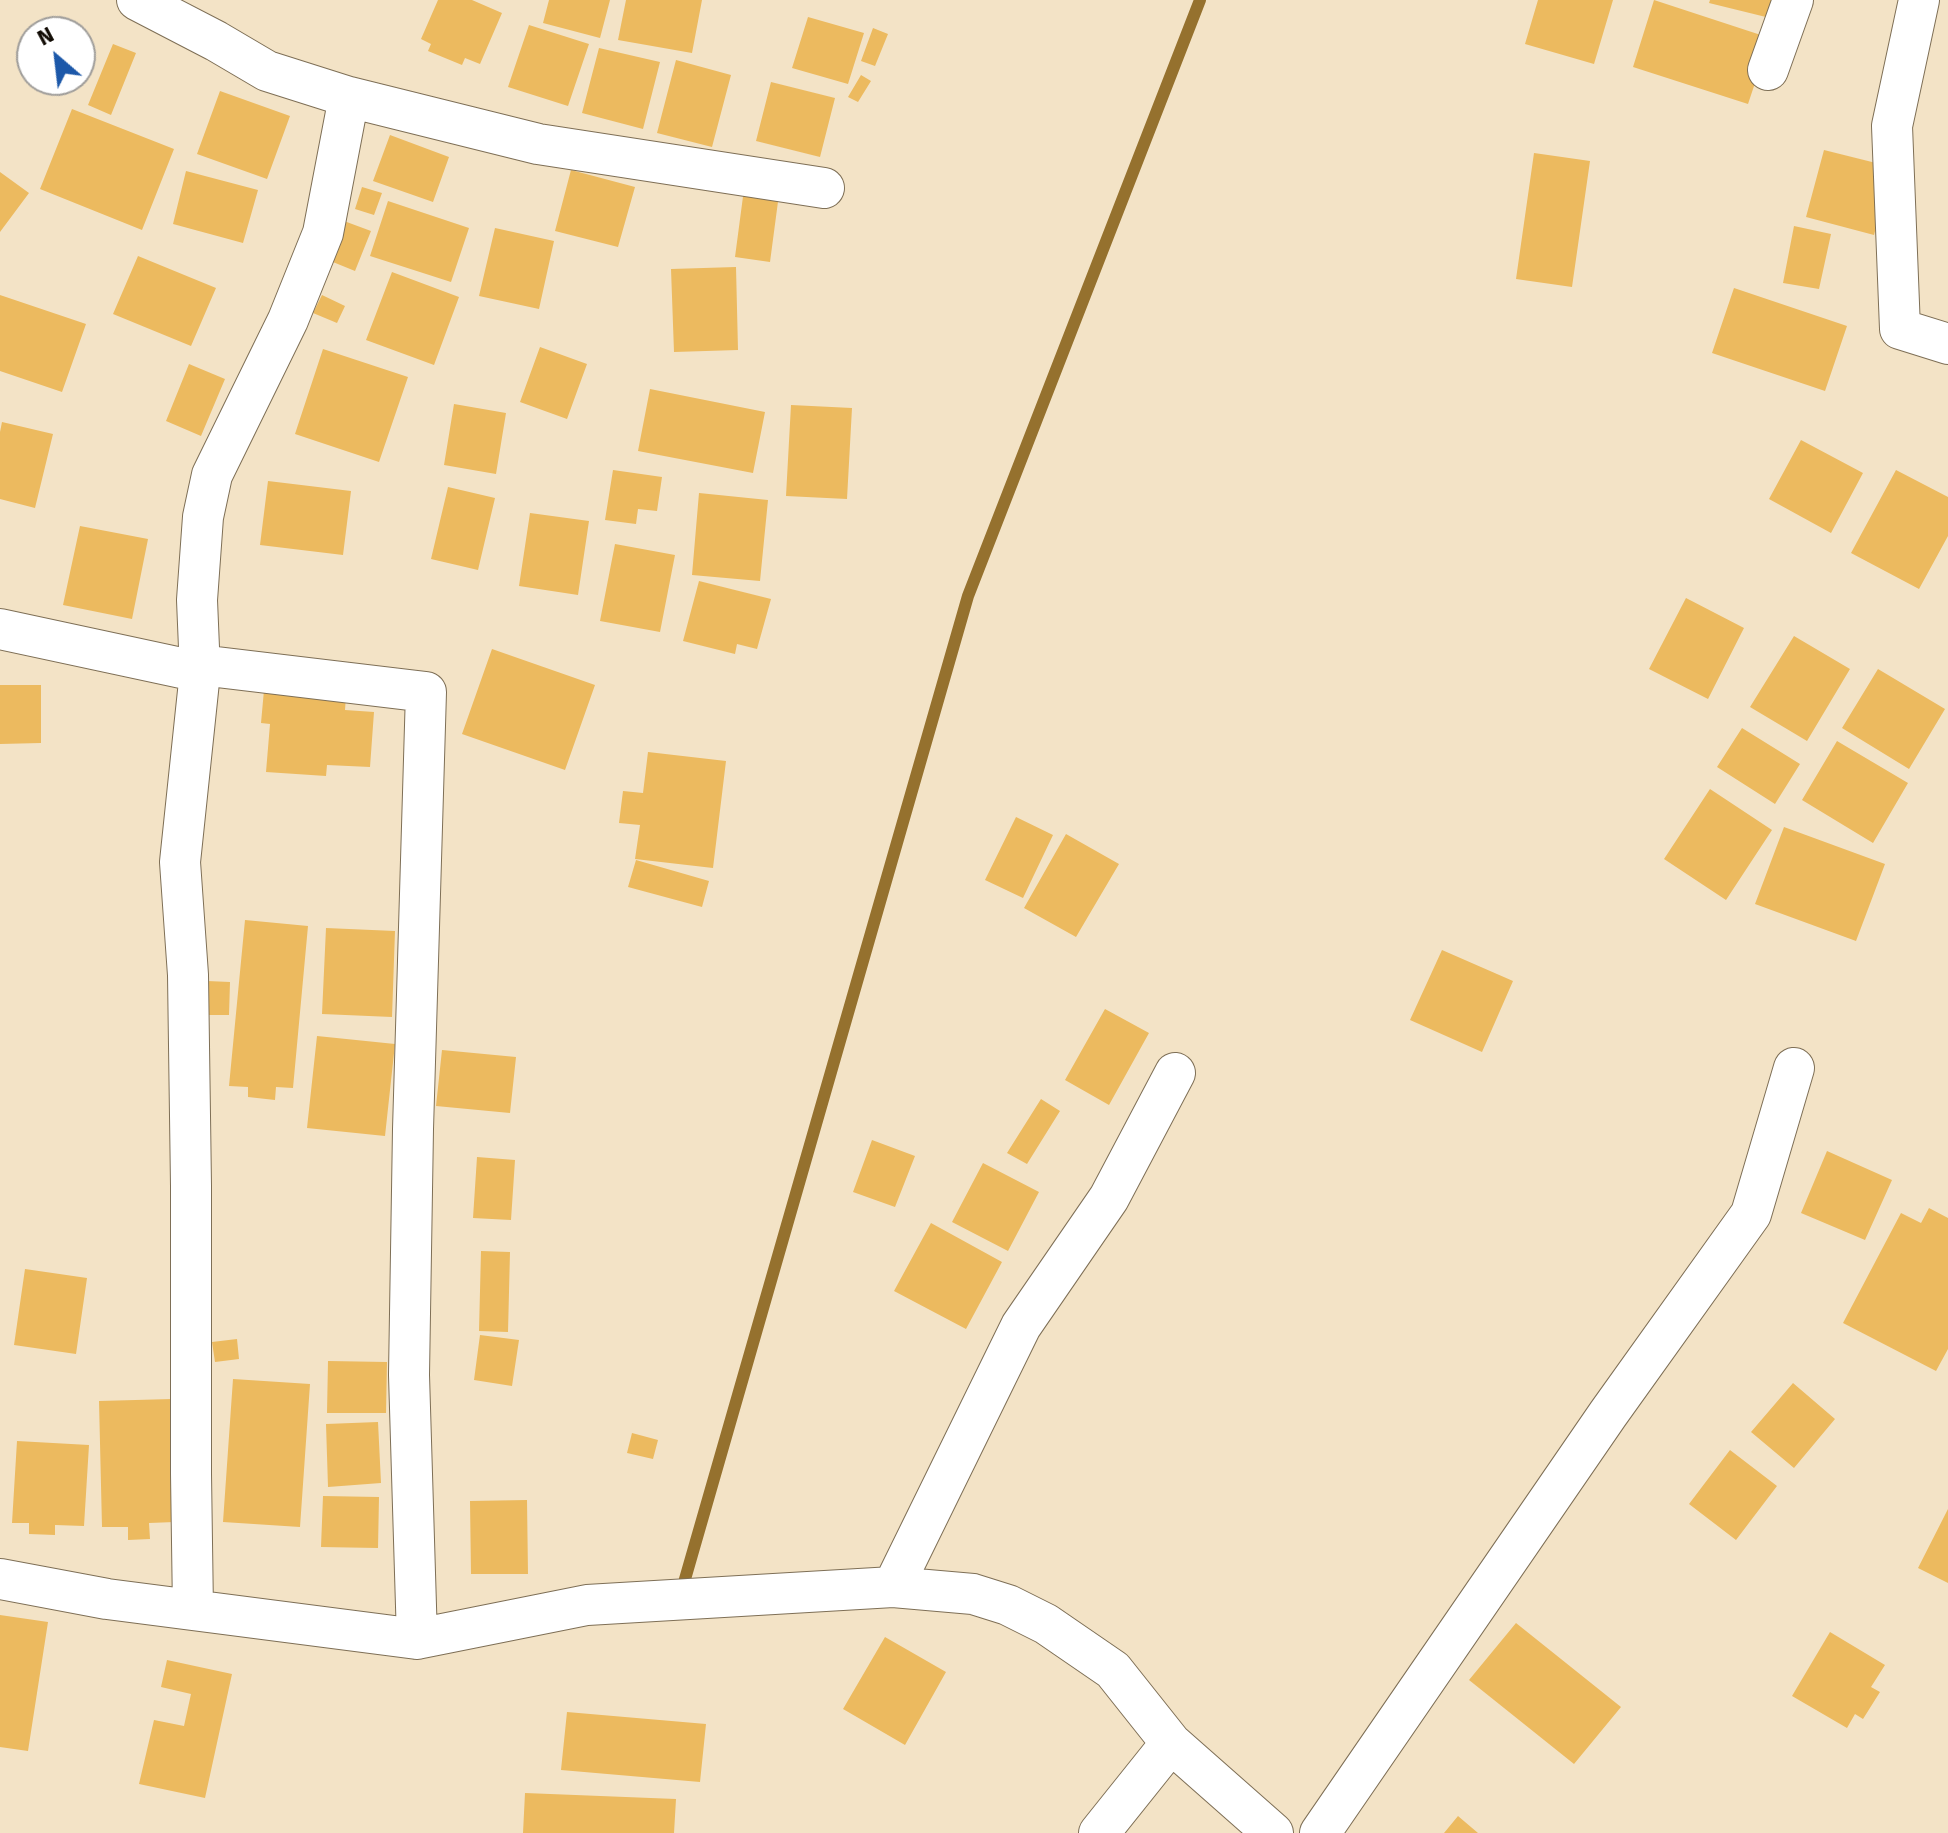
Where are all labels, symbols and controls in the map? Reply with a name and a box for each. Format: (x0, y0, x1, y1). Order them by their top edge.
north arrow (16, 16, 96, 96)
text: N (33, 21, 58, 51)

